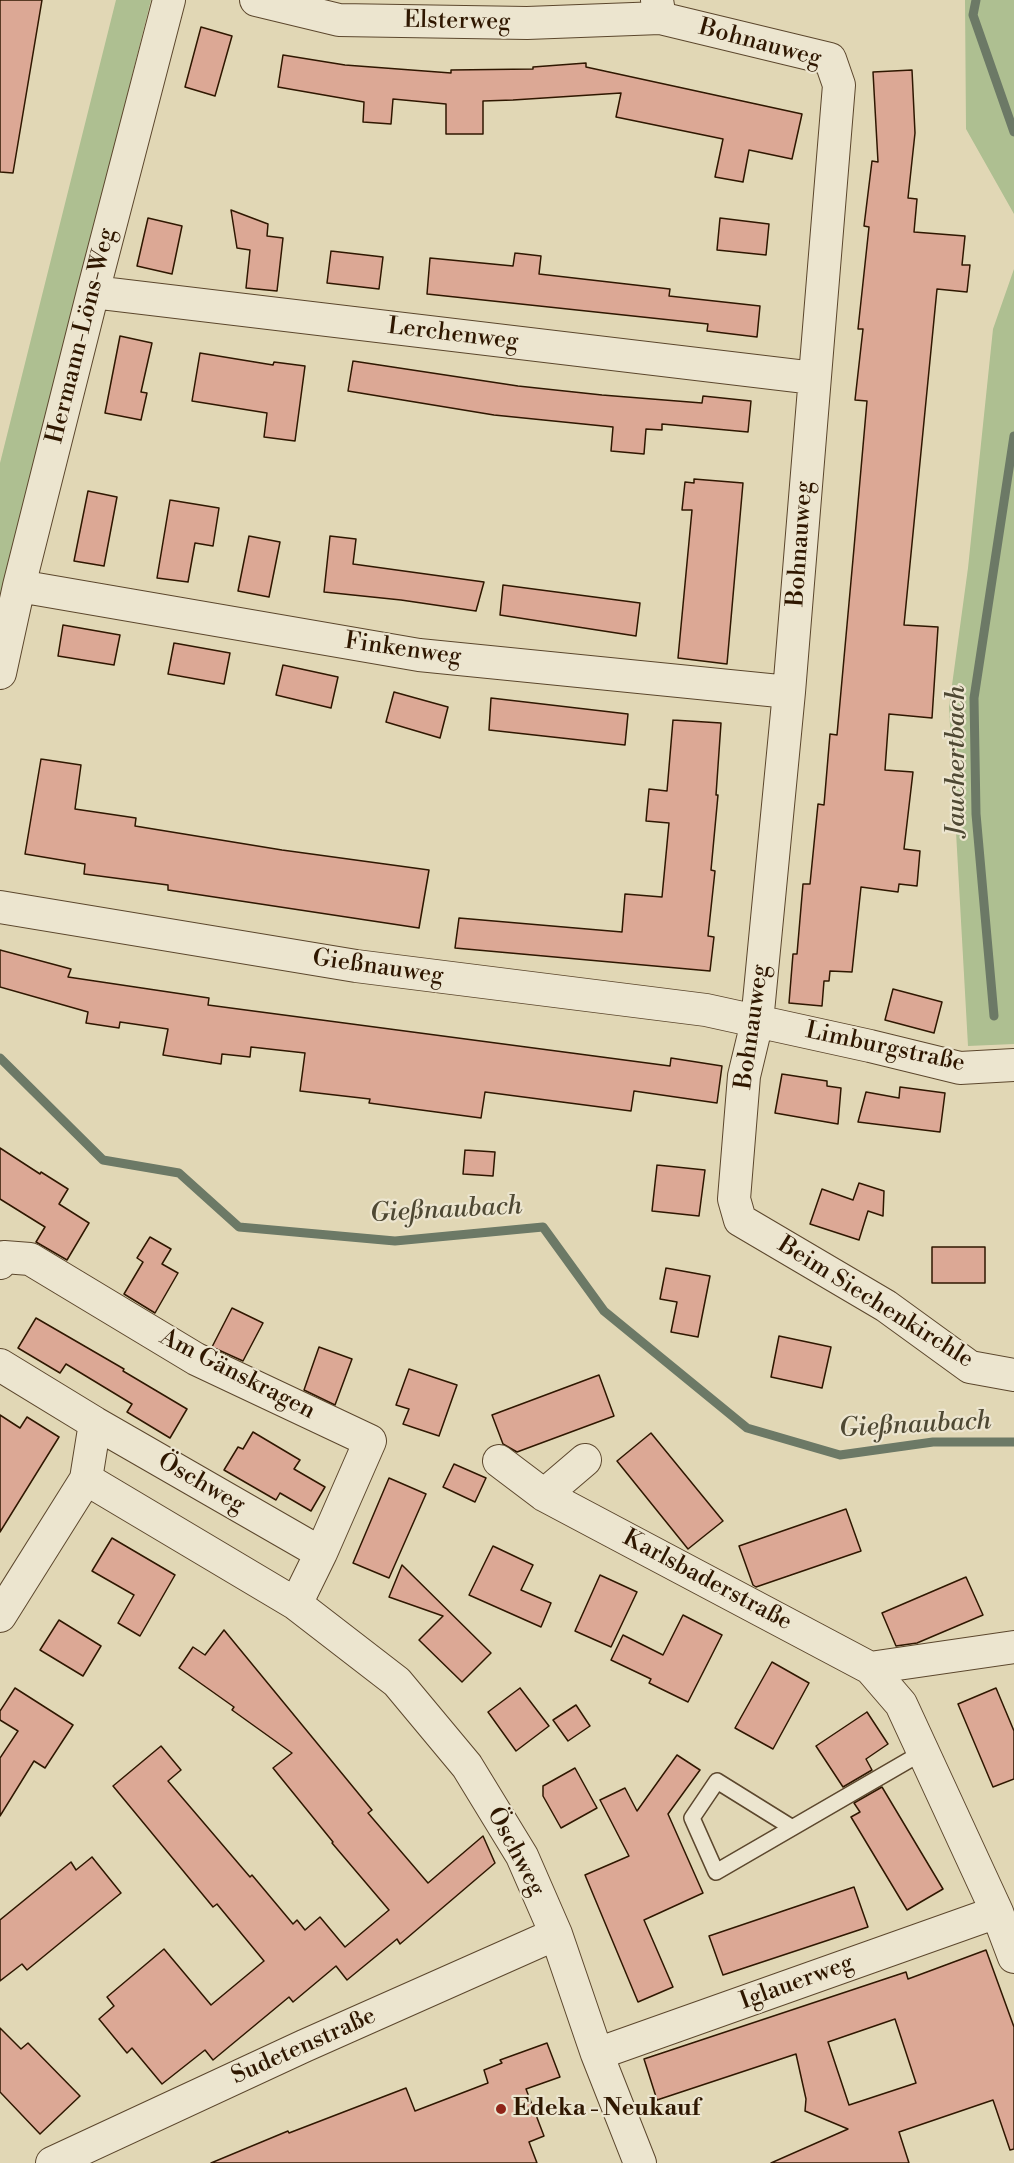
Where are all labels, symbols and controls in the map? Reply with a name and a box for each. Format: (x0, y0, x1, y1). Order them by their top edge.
street label: Elsterweg (403, 7, 511, 37)
street label: Bohnauweg (696, 14, 824, 74)
street label: Hermann-Löns-Weg (41, 225, 123, 447)
street label: Lerchenweg (386, 313, 520, 357)
street label: Bohnauweg (782, 480, 820, 608)
street label: Finkenweg (343, 628, 463, 672)
water label: Jauchertbach (942, 686, 974, 836)
street label: Gießnauweg (311, 945, 445, 991)
street label: Bohnauweg (730, 963, 776, 1091)
street label: Limburgstraße (803, 1017, 967, 1079)
water label: Gießnaubach (369, 1191, 523, 1231)
street label: Beim Siechenkirchle (772, 1231, 978, 1375)
street label: Am Gänskragen (154, 1323, 320, 1427)
water label: Gießnaubach (838, 1406, 992, 1446)
street label: Öschweg (152, 1447, 250, 1521)
street label: Karlsbaderstraße (618, 1524, 796, 1638)
street label: Öschweg (480, 1803, 550, 1901)
street label: Iglauerweg (736, 1949, 858, 2017)
street label: Sudetenstraße (227, 2002, 381, 2092)
place label: Edeka - Neukauf (513, 2095, 700, 2123)
marker: Edeka - Neukauf (494, 2102, 508, 2116)

